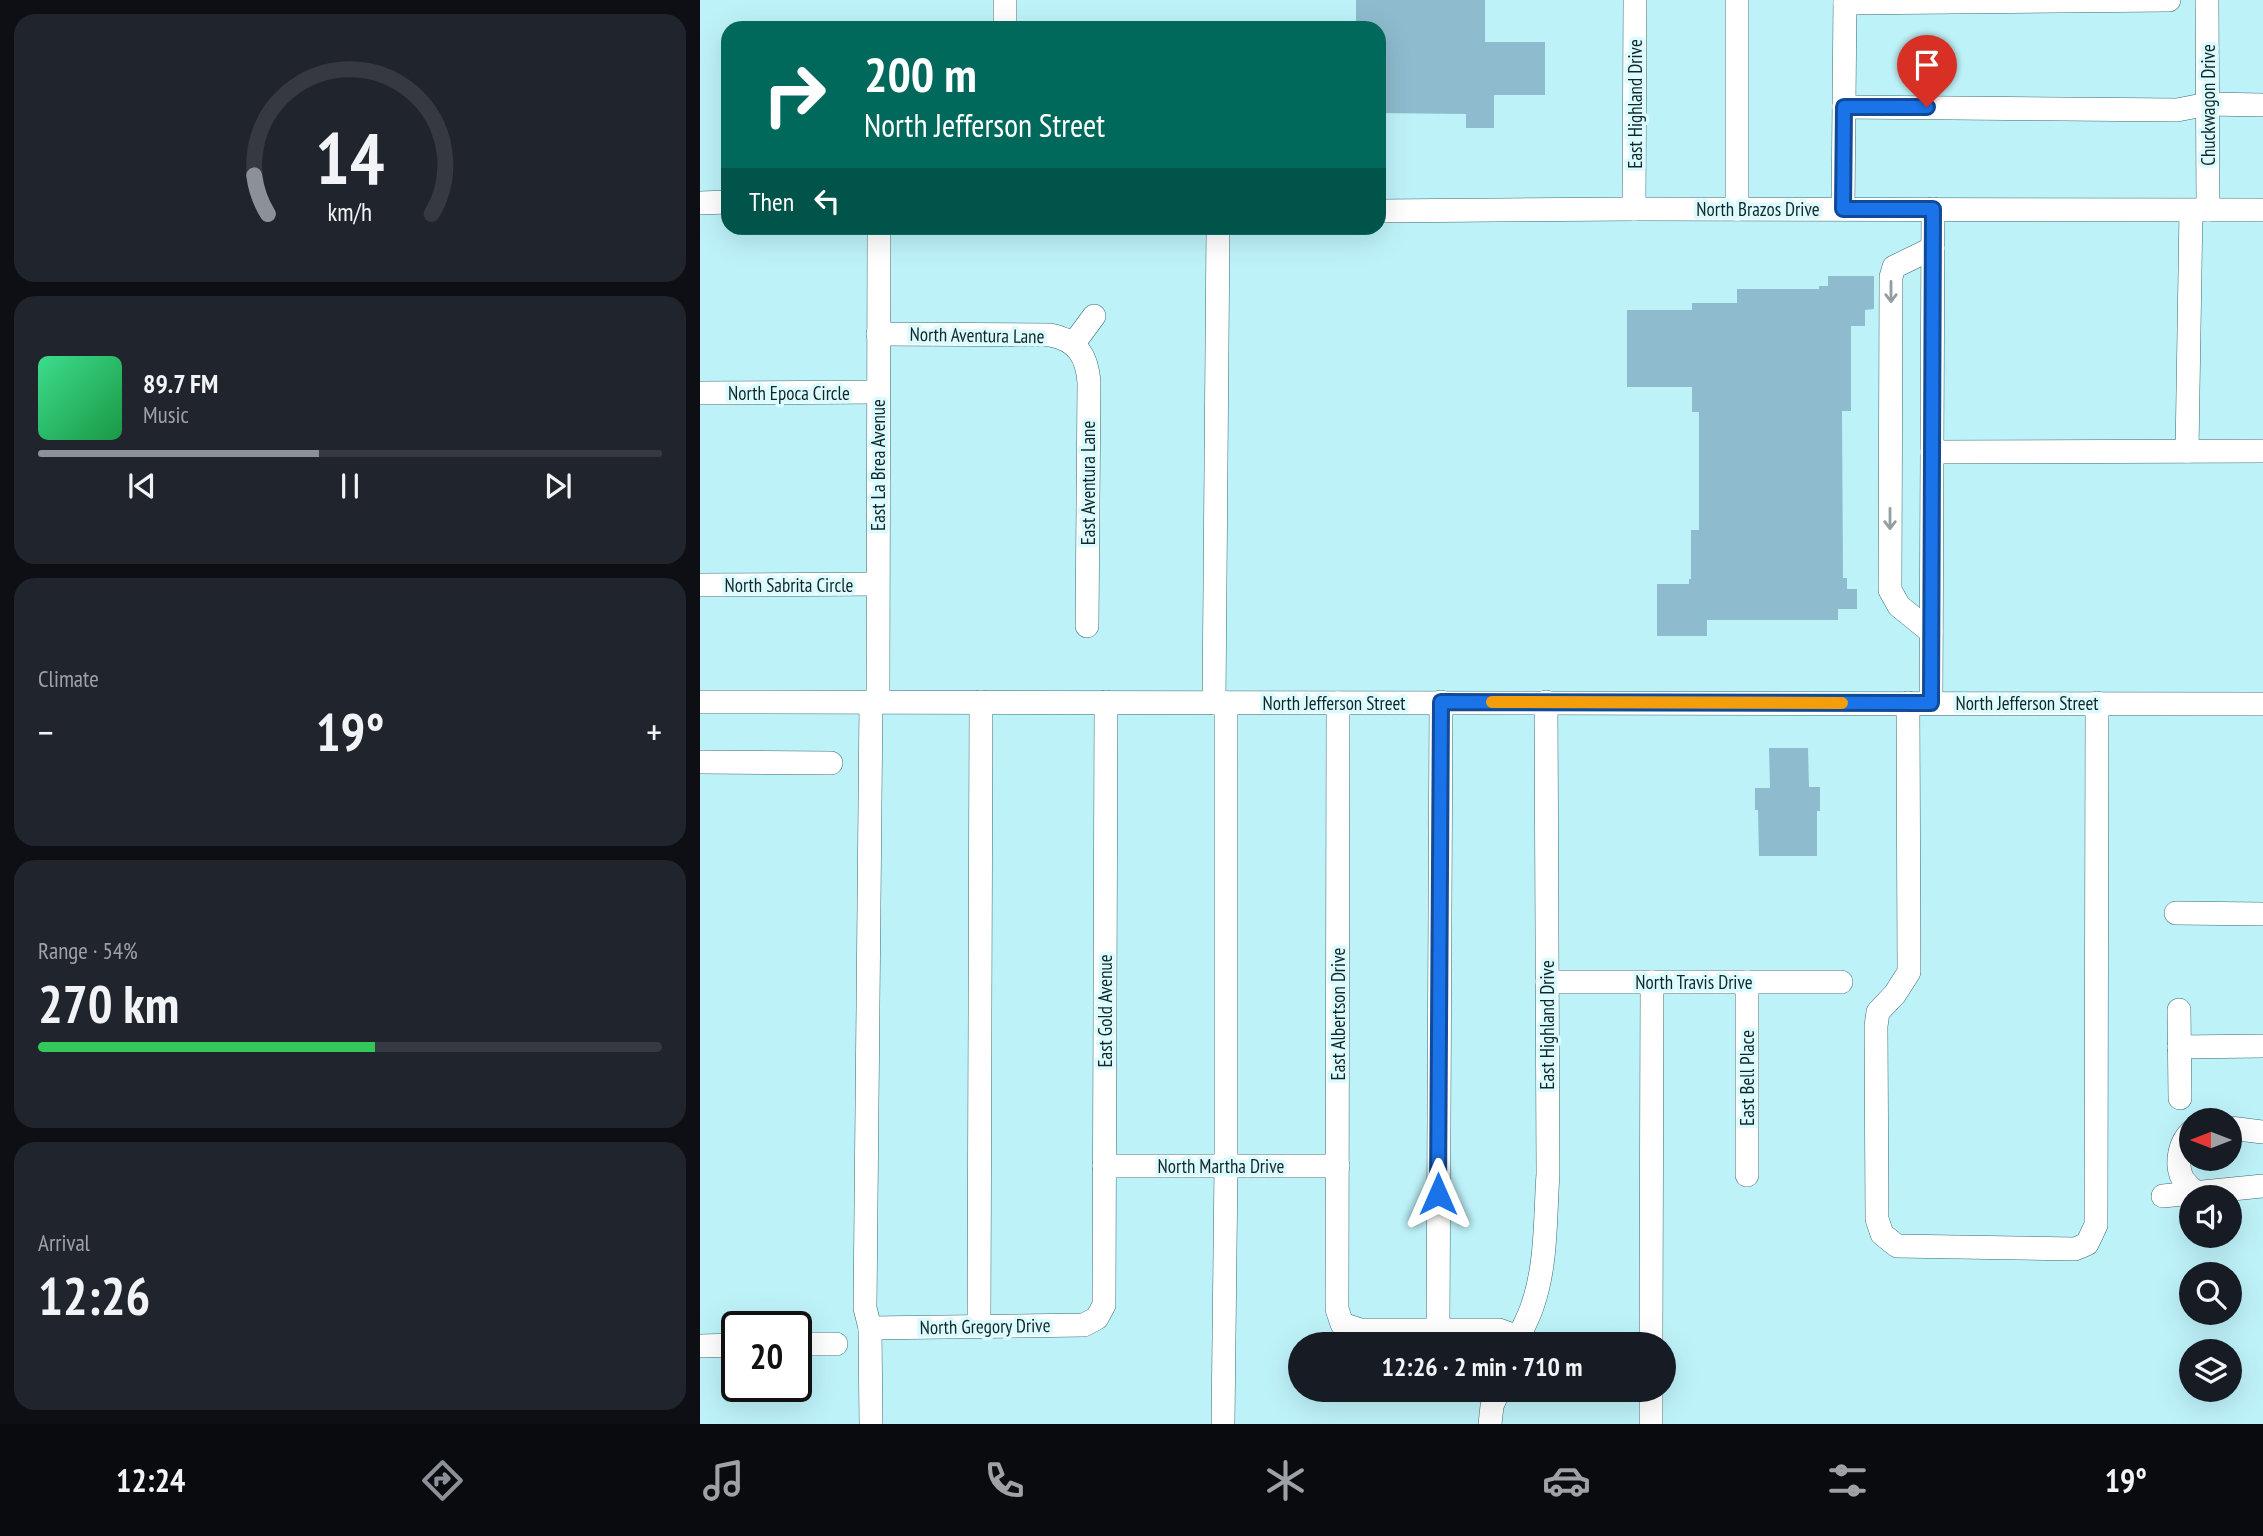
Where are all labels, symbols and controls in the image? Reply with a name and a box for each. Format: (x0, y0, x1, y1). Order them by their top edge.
pin (1897, 35, 1957, 107)
street label: East Highland Drive (1623, 39, 1647, 169)
text: 200 m (864, 42, 977, 106)
street label: Chuckwagon Drive (2196, 44, 2220, 166)
icon: arrive (1908, 46, 1946, 84)
icon: right (749, 49, 840, 140)
text: North Jefferson Street (864, 104, 1105, 146)
text: 14 (315, 110, 385, 204)
icon: left (808, 182, 846, 220)
text: Then (749, 185, 794, 218)
text: km/h (328, 196, 372, 228)
street label: North Brazos Drive (1696, 197, 1820, 221)
one-way arrow (1884, 280, 1898, 303)
street label: North Aventura Lane (909, 322, 1045, 348)
text: 89.7 FM (143, 367, 218, 400)
street label: North Epoca Circle (728, 381, 850, 405)
street label: East La Brea Avenue (866, 399, 890, 531)
text: Music (143, 400, 189, 429)
street label: East Aventura Lane (1076, 421, 1100, 545)
icon: previous (123, 467, 161, 505)
icon: pause (331, 467, 369, 505)
icon: next (539, 467, 577, 505)
one-way arrow (1883, 507, 1897, 530)
street label: North Sabrita Circle (725, 573, 854, 597)
text: Climate (38, 664, 99, 693)
street label: North Jefferson Street (1262, 691, 1406, 715)
street label: North Jefferson Street (1955, 691, 2099, 715)
text: 19° (316, 698, 384, 765)
text: − (38, 707, 54, 756)
text: + (646, 707, 662, 756)
text: Range · 54% (38, 936, 138, 965)
street label: East Albertson Drive (1326, 947, 1350, 1080)
street label: East Gold Avenue (1093, 954, 1117, 1068)
street label: East Highland Drive (1535, 960, 1559, 1090)
text: 270 km (38, 970, 179, 1037)
street label: North Travis Drive (1635, 970, 1753, 994)
street label: East Bell Place (1735, 1030, 1759, 1126)
north arrow (2179, 1108, 2242, 1171)
map controls (2179, 1108, 2242, 1402)
street label: North Martha Drive (1158, 1154, 1285, 1178)
position arrow (1401, 1157, 1475, 1231)
button: sound (2179, 1185, 2242, 1248)
text: Arrival (38, 1228, 90, 1257)
text: 12:26 (38, 1262, 150, 1329)
button: search (2179, 1262, 2242, 1325)
speed limit sign: 20 (721, 1311, 812, 1402)
street label: North Gregory Drive (919, 1313, 1051, 1339)
button: layers (2179, 1339, 2242, 1402)
text: 12:26 · 2 min · 710 m (1382, 1350, 1582, 1383)
icon: directions (418, 1456, 467, 1505)
icon: music (699, 1456, 748, 1505)
icon: phone (980, 1456, 1029, 1505)
icon: climate (1261, 1456, 1310, 1505)
icon: car (1542, 1456, 1591, 1505)
icon: filters (1823, 1456, 1872, 1505)
text: 12:24 (116, 1459, 185, 1501)
text: 19° (2105, 1459, 2147, 1501)

